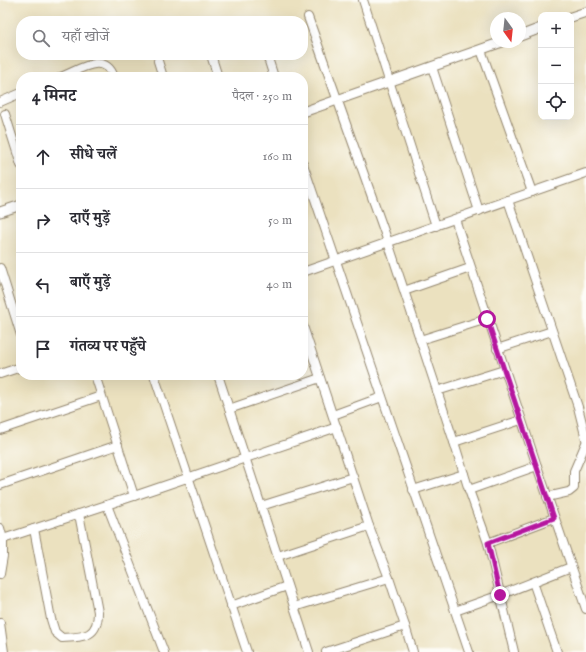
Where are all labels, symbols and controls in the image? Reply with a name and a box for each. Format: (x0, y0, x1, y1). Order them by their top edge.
north arrow (490, 12, 526, 48)
map controls (538, 12, 574, 120)
button: + (538, 12, 574, 48)
search box (16, 16, 308, 60)
icon: search (30, 27, 52, 49)
text: यहाँ खोजें (62, 27, 109, 46)
button: − (538, 48, 574, 84)
button: locate (538, 84, 574, 120)
text: 4 मिनट (32, 86, 76, 107)
text: पैदल · 250 m (232, 88, 292, 105)
text: सीधे चलें (70, 145, 117, 164)
icon: ahead (32, 146, 54, 168)
text: 160 m (262, 148, 292, 165)
text: दाएँ मुड़ें (70, 209, 110, 228)
icon: right (32, 210, 54, 232)
text: 50 m (268, 212, 292, 229)
text: बाएँ मुड़ें (70, 273, 110, 292)
icon: left (32, 274, 54, 296)
text: 40 m (266, 276, 292, 293)
route start (478, 310, 496, 328)
text: गंतव्य पर पहुँचे (70, 337, 146, 356)
icon: arrive (32, 338, 54, 360)
route end (491, 586, 509, 604)

